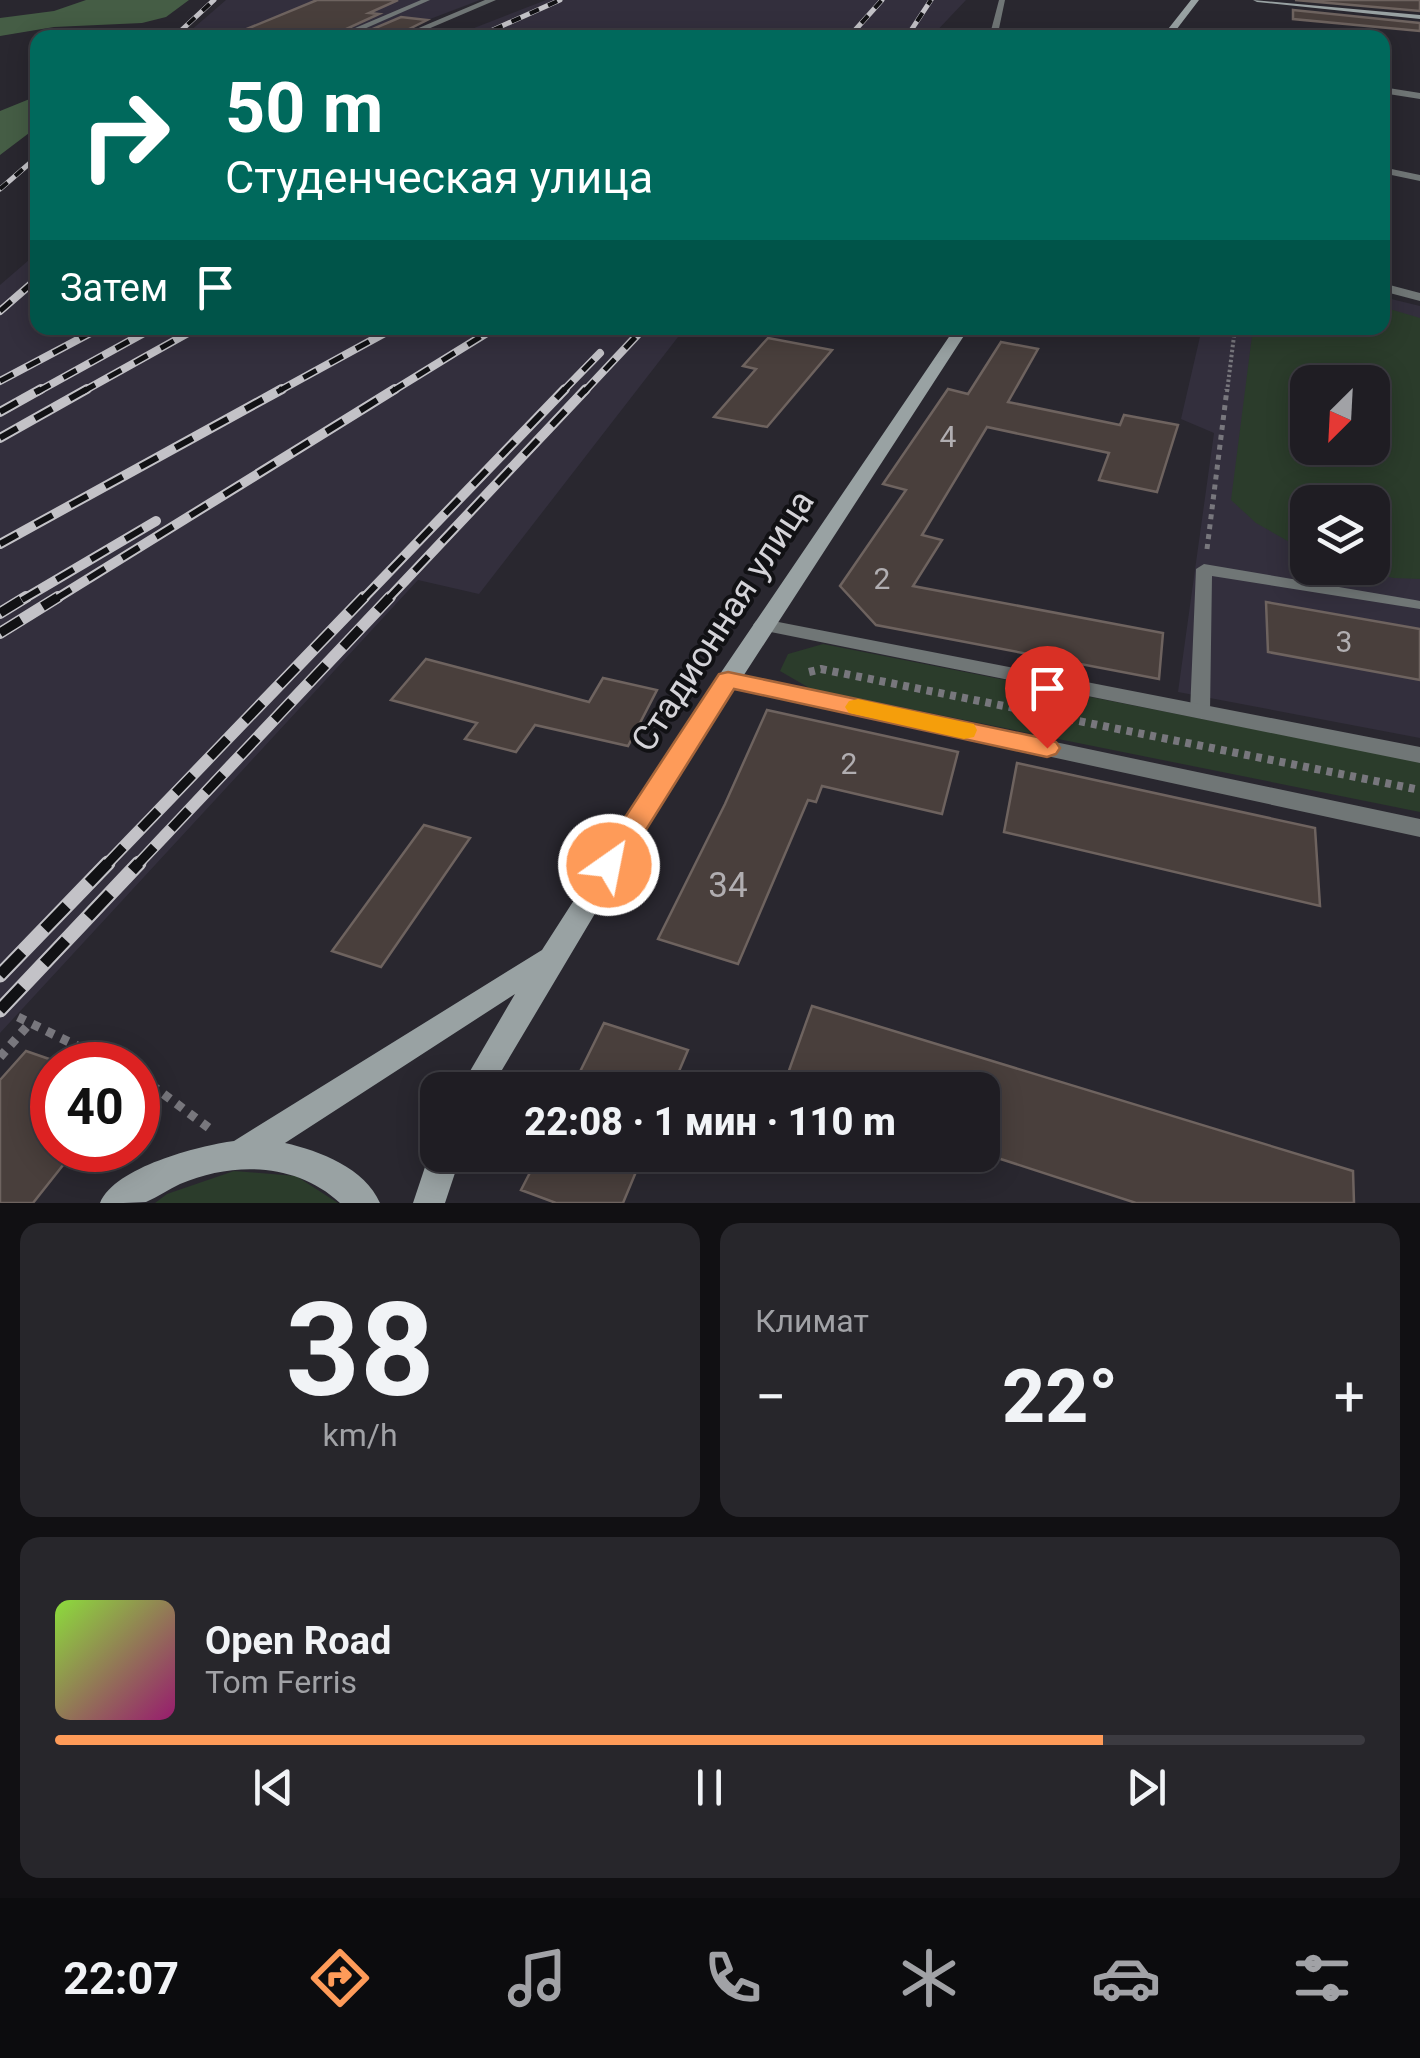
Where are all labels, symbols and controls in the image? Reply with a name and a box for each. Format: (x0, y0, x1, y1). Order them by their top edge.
text: 50 m (225, 67, 383, 149)
icon: right (60, 70, 190, 200)
text: Студенческая улица (225, 151, 653, 204)
icon: arrive (188, 260, 243, 315)
text: Затем (60, 266, 168, 310)
north arrow (1290, 365, 1390, 465)
map controls (1290, 365, 1390, 585)
house number: 4 (940, 419, 957, 454)
street label: Стадионная улица (623, 483, 823, 759)
button: layers (1290, 485, 1390, 585)
house number: 2 (874, 561, 890, 596)
house number: 3 (1336, 624, 1352, 659)
pin (1005, 646, 1090, 749)
icon: arrive (1020, 661, 1075, 716)
house number: 2 (841, 746, 857, 781)
position arrow (557, 813, 661, 917)
house number: 34 (708, 865, 748, 906)
speed limit sign: 40 (30, 1042, 160, 1172)
text: 22:08 · 1 мин · 110 m (524, 1100, 896, 1144)
text: 38 (285, 1274, 435, 1427)
text: Климат (755, 1302, 869, 1340)
text: 22° (1002, 1352, 1118, 1440)
text: − (755, 1365, 786, 1429)
text: + (1334, 1365, 1365, 1429)
text: km/h (322, 1416, 398, 1454)
text: Open Road (205, 1619, 391, 1663)
text: Tom Ferris (205, 1663, 357, 1701)
icon: previous (246, 1760, 301, 1815)
icon: pause (682, 1760, 737, 1815)
icon: next (1119, 1760, 1174, 1815)
icon: directions (305, 1943, 375, 2013)
icon: music (502, 1943, 572, 2013)
icon: phone (698, 1943, 768, 2013)
icon: climate (894, 1943, 964, 2013)
icon: car (1091, 1943, 1161, 2013)
icon: filters (1287, 1943, 1357, 2013)
text: 22:07 (63, 1952, 179, 2005)

